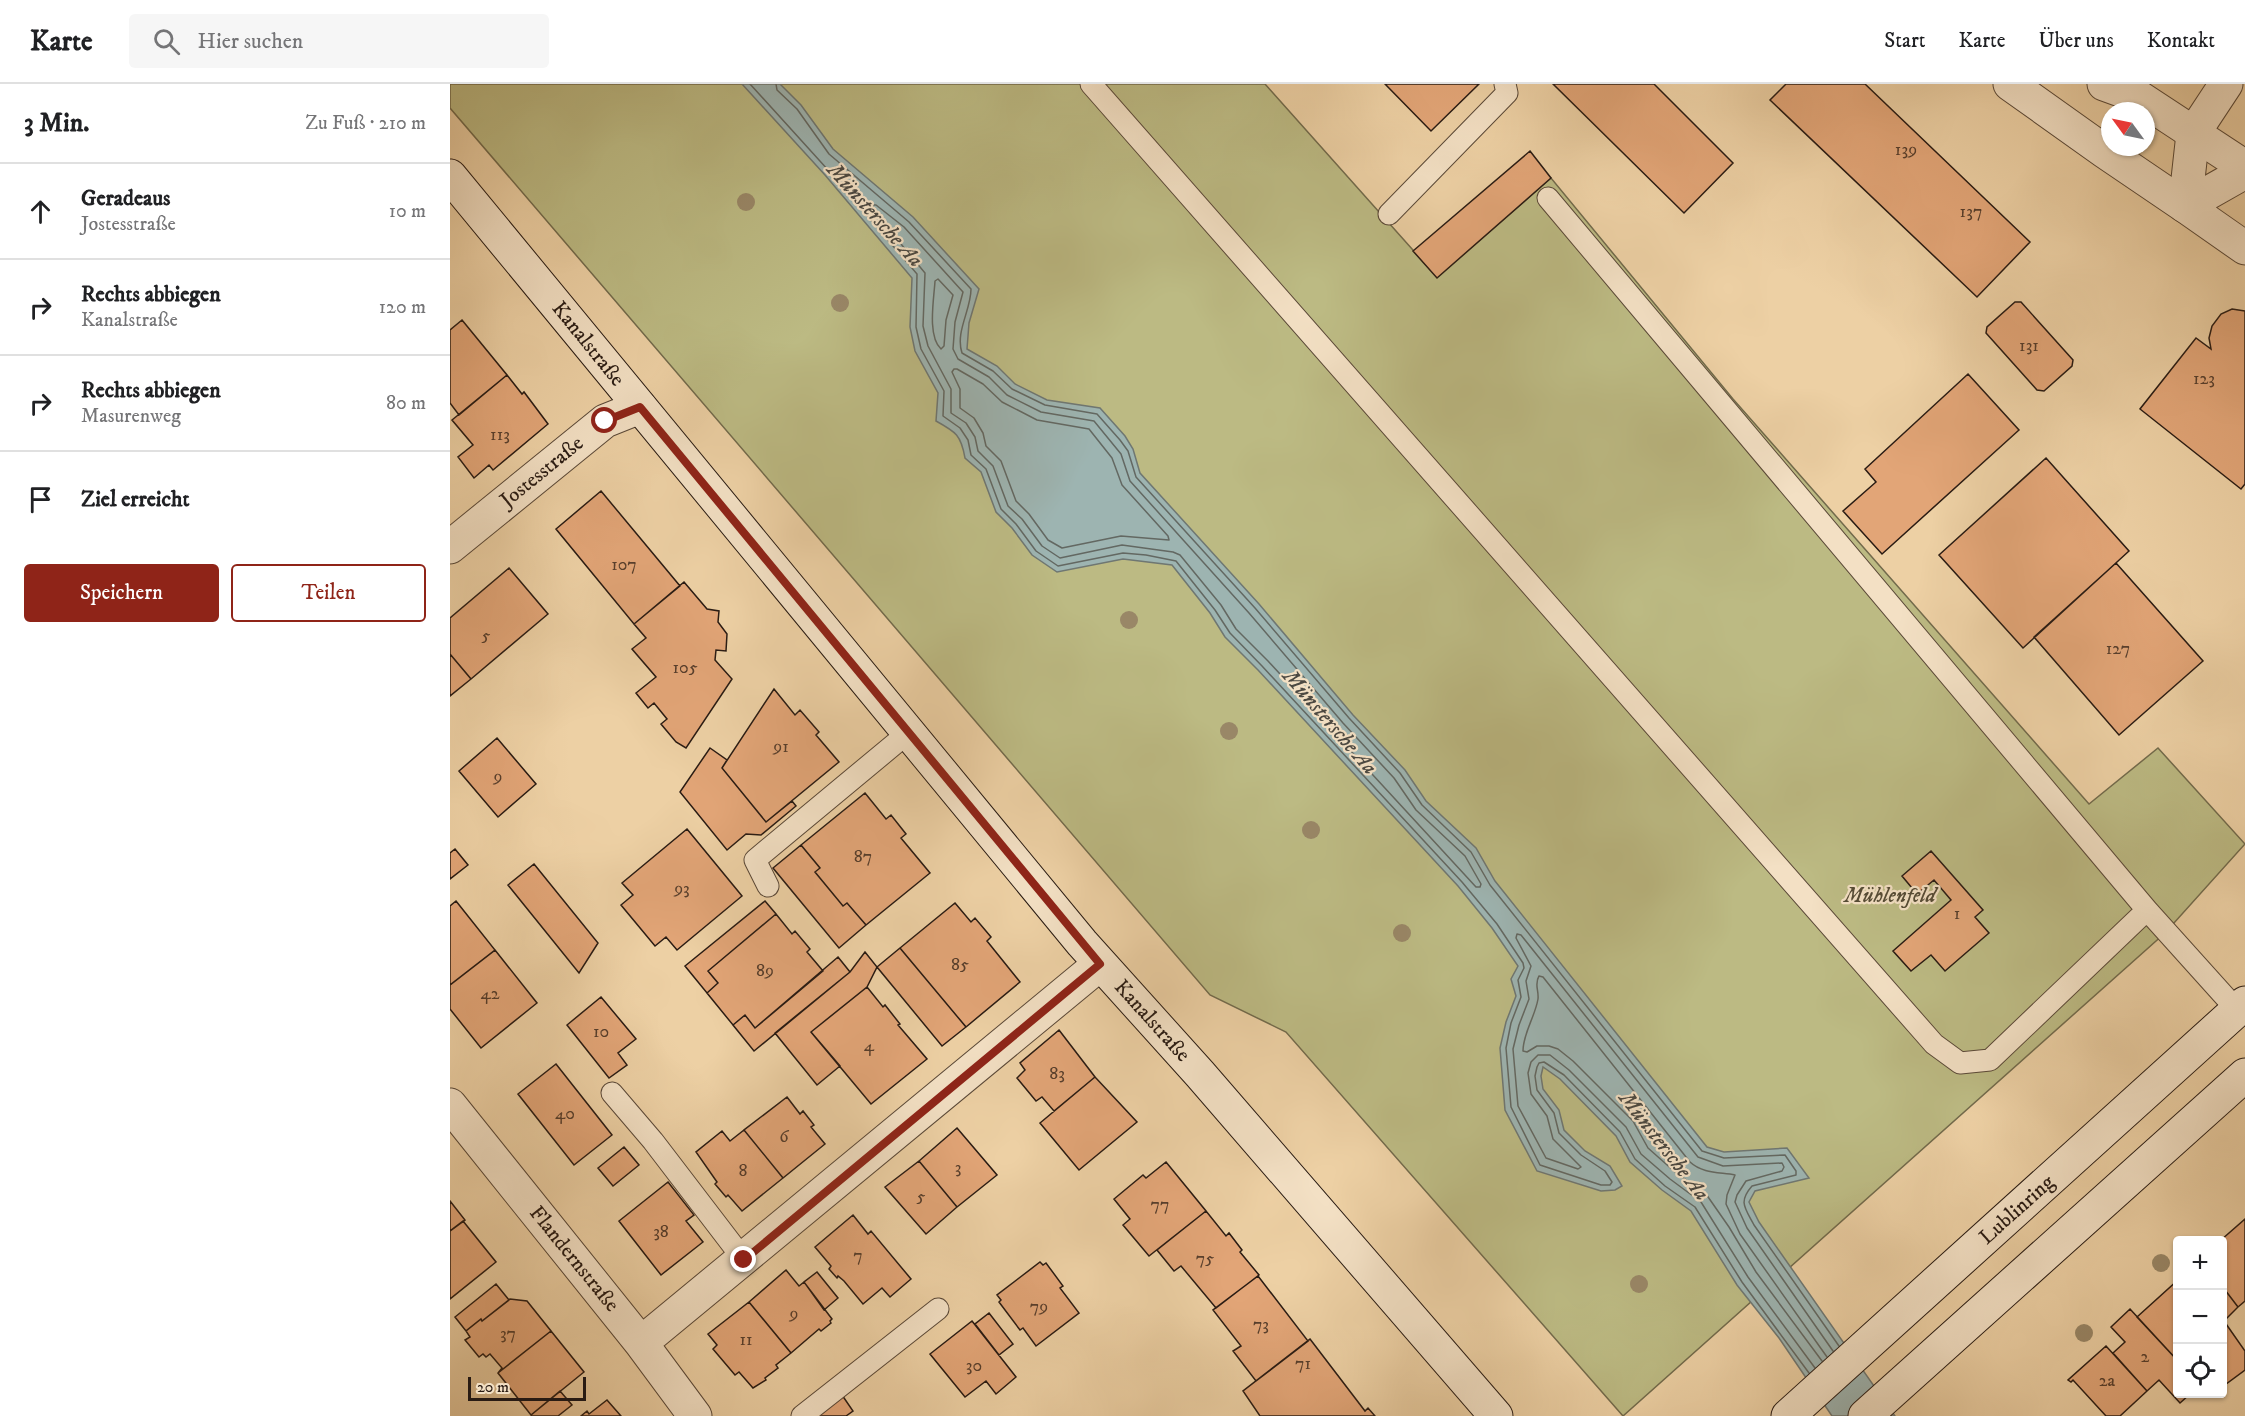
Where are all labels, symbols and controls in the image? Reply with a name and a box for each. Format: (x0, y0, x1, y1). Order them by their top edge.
search box (129, 14, 549, 68)
text: Karte (30, 24, 93, 59)
icon: search (150, 25, 183, 58)
text: Hier suchen (198, 28, 303, 55)
text: Start (1884, 28, 1926, 54)
text: Karte (1959, 28, 2005, 54)
text: Über uns (2038, 28, 2114, 54)
text: Kontakt (2147, 28, 2215, 54)
north arrow (2101, 102, 2155, 156)
text: 3 Min. (24, 107, 89, 140)
text: Zu Fuß · 210 m (305, 111, 426, 136)
house number: 139 (1895, 139, 1917, 161)
water label: Münstersche Aa (820, 156, 929, 273)
text: Geradeaus (81, 185, 170, 212)
icon: ahead (24, 195, 57, 228)
text: 10 m (389, 199, 426, 224)
house number: 137 (1960, 201, 1982, 223)
text: Jostesstraße (81, 212, 176, 237)
text: Rechts abbiegen (81, 281, 221, 308)
icon: right (24, 291, 57, 324)
text: 120 m (379, 295, 426, 320)
street label: Kanalstraße (546, 296, 630, 392)
text: Kanalstraße (81, 308, 178, 333)
house number: 131 (2019, 335, 2039, 357)
house number: 123 (2193, 368, 2215, 390)
text: Rechts abbiegen (81, 377, 221, 404)
icon: right (24, 387, 57, 420)
text: 80 m (386, 391, 426, 416)
text: Masurenweg (81, 404, 181, 429)
route start (591, 407, 617, 433)
house number: 113 (490, 424, 510, 446)
street label: Jostesstraße (494, 430, 589, 515)
icon: arrive (24, 483, 57, 516)
text: Ziel erreicht (81, 486, 189, 513)
house number: 107 (611, 554, 637, 576)
button: Speichern (24, 564, 219, 622)
button: Teilen (231, 564, 426, 622)
house number: 5 (482, 625, 491, 647)
house number: 127 (2106, 638, 2130, 660)
house number: 105 (672, 657, 698, 679)
water label: Münstersche Aa (1275, 662, 1383, 780)
house number: 91 (772, 736, 789, 758)
house number: 9 (493, 766, 502, 788)
house number: 87 (854, 846, 872, 868)
house number: 93 (673, 878, 690, 900)
park label: Mühlenfeld (1842, 883, 1939, 909)
house number: 1 (1954, 903, 1960, 925)
house number: 85 (951, 954, 969, 976)
house number: 89 (756, 960, 774, 982)
street label: Kanalstraße (1108, 974, 1196, 1068)
house number: 42 (480, 983, 500, 1005)
house number: 10 (593, 1021, 609, 1043)
house number: 4 (864, 1035, 875, 1057)
house number: 83 (1049, 1063, 1065, 1085)
water label: Münstersche Aa (1612, 1084, 1715, 1206)
house number: 40 (555, 1103, 575, 1125)
house number: 6 (779, 1126, 789, 1148)
house number: 3 (955, 1157, 961, 1179)
house number: 8 (738, 1160, 748, 1182)
street label: Lublinring (1974, 1169, 2061, 1250)
house number: 5 (917, 1186, 926, 1208)
house number: 77 (1151, 1194, 1169, 1216)
street label: Flandernstraße (523, 1201, 625, 1317)
house number: 38 (653, 1221, 669, 1243)
map controls (2173, 1236, 2227, 1398)
button: + (2173, 1236, 2227, 1290)
house number: 7 (853, 1245, 863, 1267)
route end (730, 1246, 756, 1272)
house number: 75 (1196, 1248, 1214, 1270)
button: − (2173, 1290, 2227, 1344)
house number: 79 (1030, 1296, 1048, 1318)
house number: 9 (789, 1303, 798, 1325)
house number: 73 (1253, 1314, 1269, 1336)
house number: 37 (500, 1323, 516, 1345)
house number: 11 (739, 1329, 753, 1351)
button: locate (2173, 1344, 2227, 1398)
house number: 2 (2141, 1346, 2150, 1368)
house number: 71 (1295, 1353, 1311, 1375)
house number: 30 (966, 1355, 982, 1377)
house number: 2a (2099, 1370, 2116, 1392)
scale bar (468, 1374, 586, 1402)
text: 20 m (477, 1377, 509, 1397)

